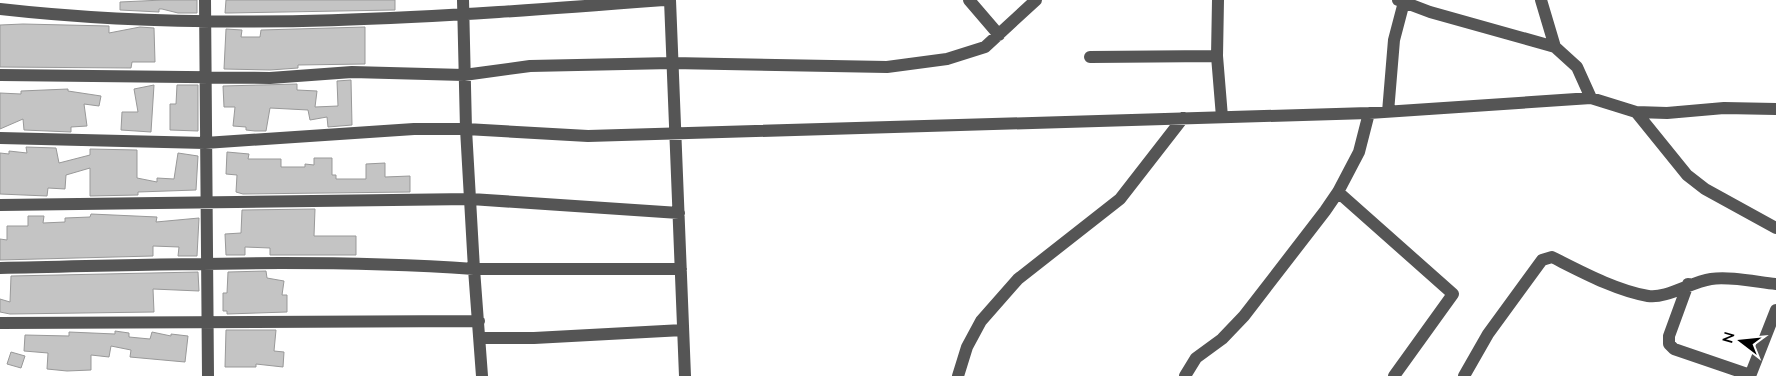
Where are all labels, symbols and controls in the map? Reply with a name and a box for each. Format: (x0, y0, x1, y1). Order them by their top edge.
north arrow (1716, 316, 1766, 366)
text: N (1718, 330, 1738, 345)

